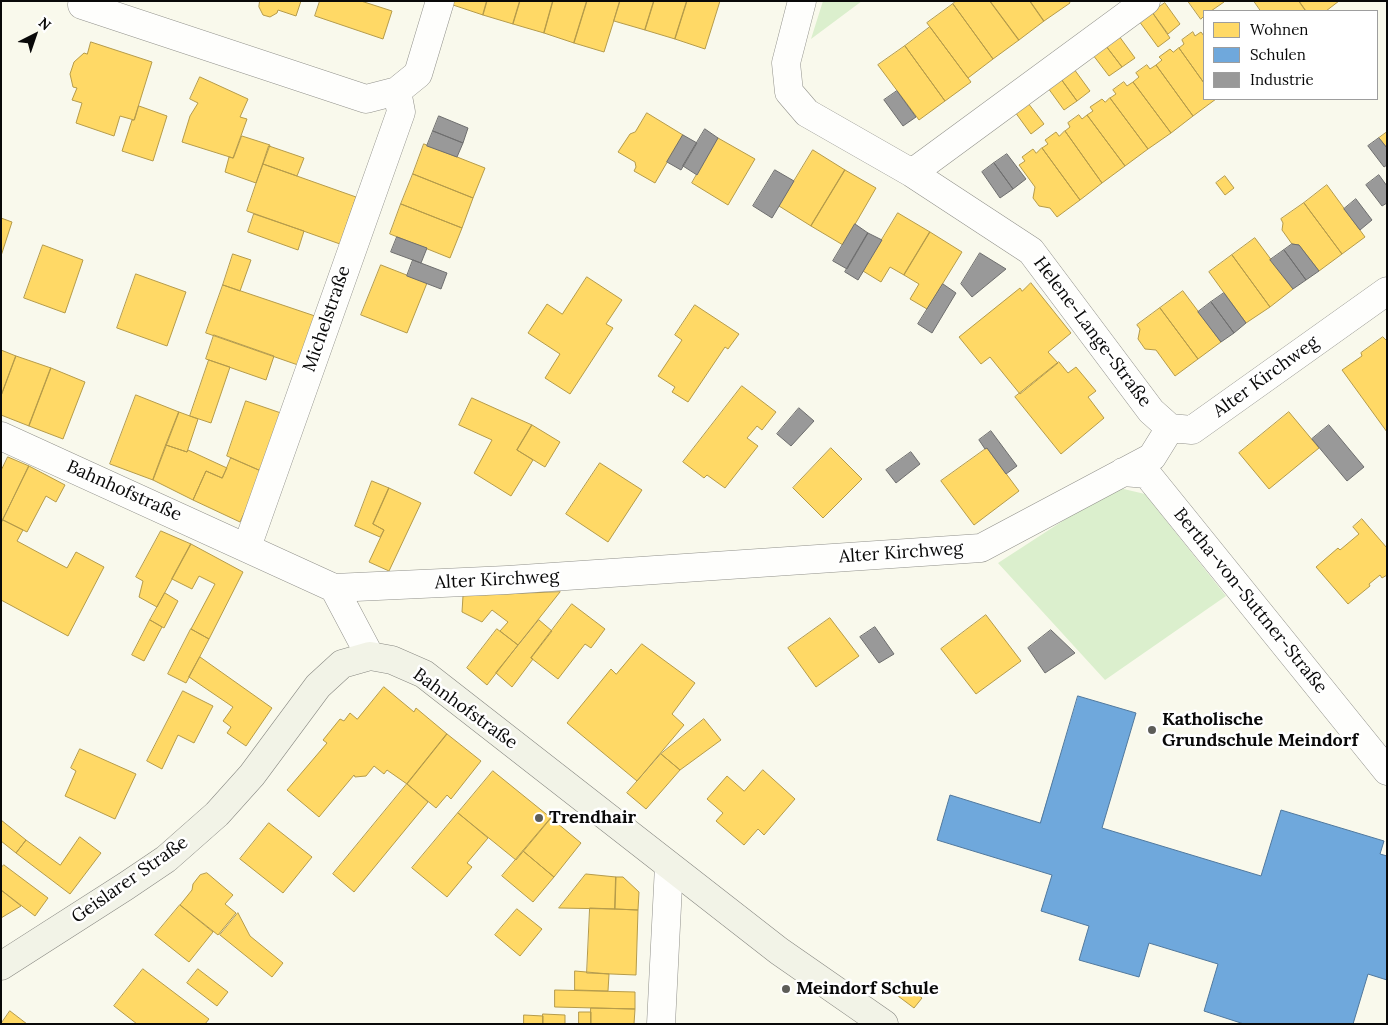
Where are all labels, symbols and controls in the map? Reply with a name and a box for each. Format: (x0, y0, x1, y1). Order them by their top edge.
north arrow (10, 10, 60, 60)
legend (1203, 10, 1378, 100)
text: N (35, 13, 55, 34)
text: Wohnen (1250, 20, 1308, 39)
text: Schulen (1250, 45, 1306, 64)
text: Industrie (1250, 70, 1314, 89)
street label: Helene-Lange-Straße (1028, 253, 1156, 411)
street label: Michelstraße (299, 263, 355, 375)
street label: Alter Kirchweg (1209, 332, 1323, 422)
street label: Bahnhofstraße (63, 456, 185, 526)
street label: Bertha-von-Suttner-Straße (1169, 504, 1331, 698)
street label: Alter Kirchweg (838, 538, 964, 568)
street label: Alter Kirchweg (434, 566, 560, 594)
street label: Bahnhofstraße (409, 664, 521, 754)
place label: Katholische Grundschule Meindorf (1162, 709, 1358, 752)
marker: Katholische Grundschule Meindorf (1146, 724, 1158, 736)
place label: Trendhair (549, 807, 636, 829)
marker: Trendhair (533, 812, 545, 824)
street label: Geislarer Straße (68, 832, 192, 928)
place label: Meindorf Schule (796, 978, 939, 1000)
marker: Meindorf Schule (780, 983, 792, 995)

